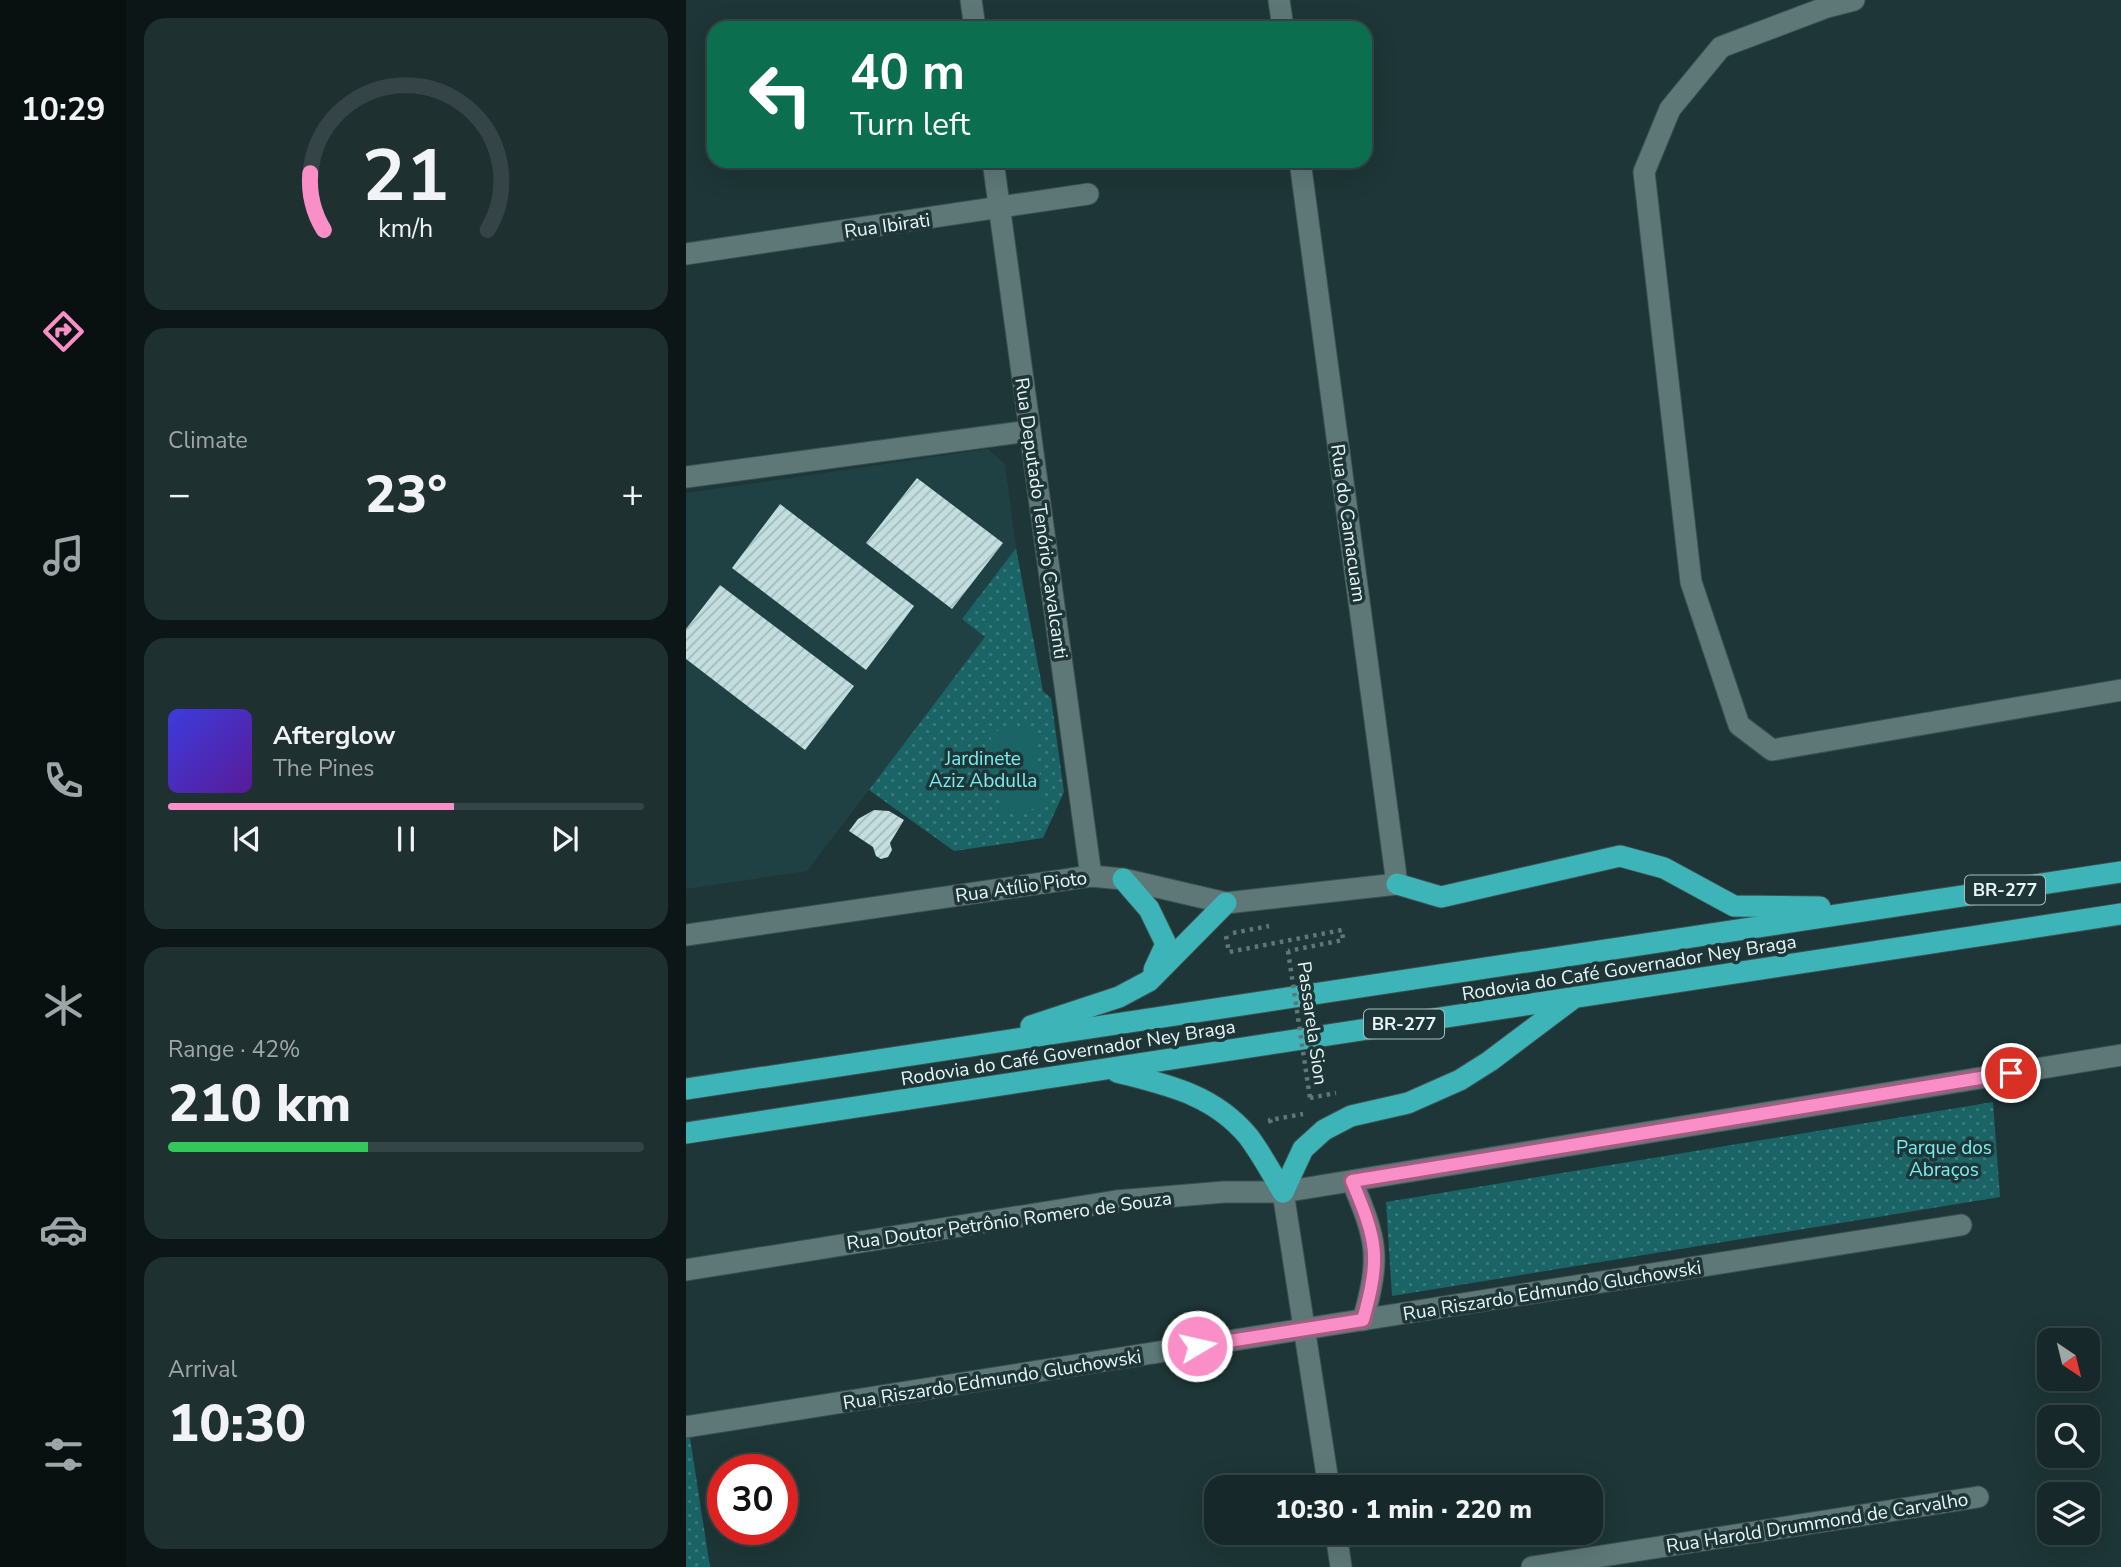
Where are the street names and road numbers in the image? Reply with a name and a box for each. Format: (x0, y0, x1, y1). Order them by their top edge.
street label: Rua Ibirati (842, 207, 932, 245)
street label: Rua Deputado Tenório Cavalcanti (1008, 376, 1074, 661)
street label: Rua do Camacuam (1324, 442, 1372, 604)
street label: Rua Atílio Pioto (954, 865, 1089, 909)
road number: BR-277 (1965, 876, 2045, 904)
street label: Rodovia do Café Governador Ney Braga (1460, 929, 1798, 1007)
street label: Passarela Sion (1290, 960, 1334, 1087)
road number: BR-277 (1364, 1009, 1444, 1038)
street label: Rodovia do Café Governador Ney Braga (899, 1014, 1237, 1092)
street label: Rua Doutor Petrônio Romero de Souza (845, 1185, 1173, 1257)
street label: Rua Riszardo Edmundo Gluchowski (1401, 1255, 1703, 1327)
street label: Rua Riszardo Edmundo Gluchowski (841, 1344, 1143, 1416)
street label: Rua Harold Drummond de Carvalho (1664, 1486, 1970, 1560)

